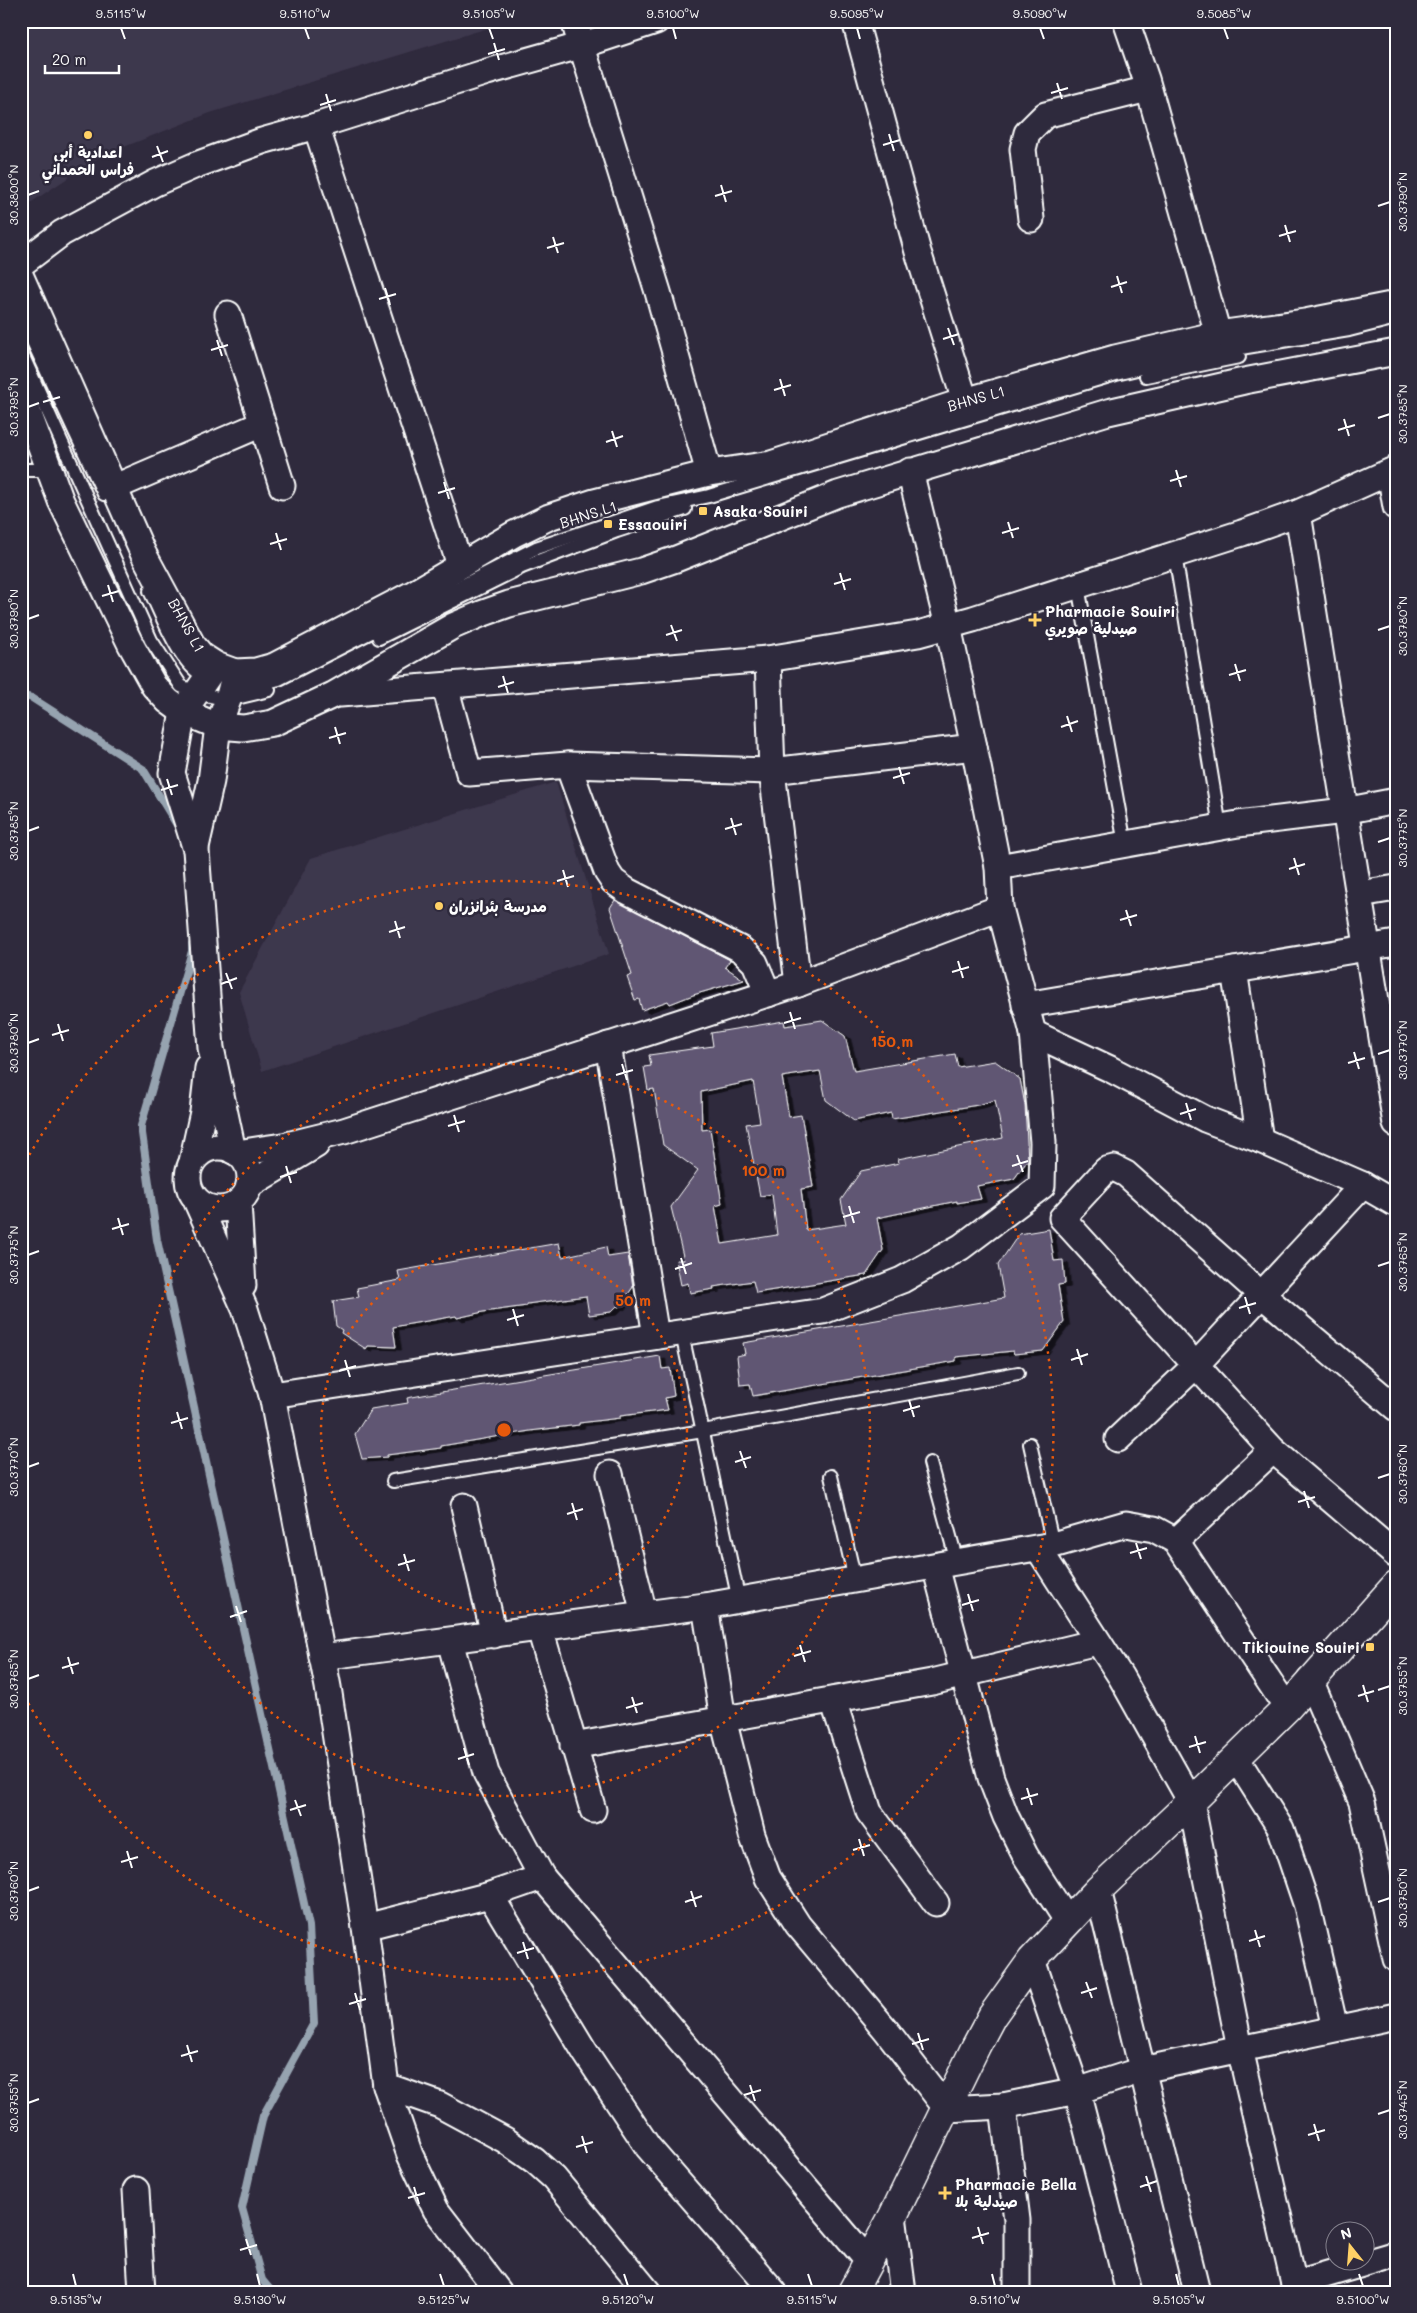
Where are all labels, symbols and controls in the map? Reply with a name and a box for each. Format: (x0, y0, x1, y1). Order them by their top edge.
text: 9.5115°W (96, 5, 146, 21)
text: 9.5110°W (280, 5, 330, 21)
text: 9.5105°W (463, 5, 515, 21)
text: 9.5100°W (647, 5, 699, 21)
text: 9.5095°W (830, 5, 884, 21)
text: 9.5090°W (1013, 5, 1067, 21)
text: 9.5085°W (1197, 5, 1251, 21)
scale bar (45, 42, 119, 74)
text: 20 m (52, 49, 86, 69)
marker: اعدادية أبي فراس الحمداني (82, 129, 94, 141)
place label: اعدادية أبي فراس الحمداني (42, 142, 134, 184)
text: 30.3800°N (5, 165, 21, 225)
text: 30.3790°N (1394, 172, 1410, 232)
text: 30.3795°N (5, 377, 21, 437)
street label: BHNS L1 (945, 380, 1007, 416)
text: 30.3785°N (1394, 384, 1410, 444)
street label: BHNS L1 (557, 495, 619, 533)
place label: Asaka Souiri (713, 501, 808, 521)
marker: Asaka Souiri (697, 505, 709, 517)
place label: Essaouiri (618, 514, 688, 534)
marker: Essaouiri (602, 518, 614, 530)
text: 30.3790°N (5, 589, 21, 649)
street label: BHNS L1 (164, 594, 210, 656)
text: 30.3780°N (1394, 596, 1410, 656)
place label: Pharmacie Souiri صيدلية صويري (1045, 601, 1176, 641)
marker: Pharmacie Souiri صيدلية صويري (1029, 614, 1041, 626)
text: 30.3785°N (5, 801, 21, 861)
text: 30.3775°N (1394, 809, 1410, 867)
place label: مدرسة بئرانزران (449, 896, 547, 916)
marker: مدرسة بئرانزران (433, 900, 445, 912)
text: 30.3780°N (5, 1013, 21, 1073)
text: 30.3770°N (1394, 1020, 1410, 1080)
text: 150 m (871, 1031, 913, 1051)
text: 100 m (741, 1160, 785, 1180)
text: 30.3775°N (5, 1226, 21, 1284)
text: 30.3765°N (1394, 1232, 1410, 1292)
text: 50 m (615, 1290, 651, 1310)
centre of rings (495, 1421, 513, 1439)
text: 30.3770°N (5, 1437, 21, 1497)
text: 30.3760°N (1394, 1444, 1410, 1504)
place label: Tikiouine Souiri (1242, 1637, 1360, 1657)
marker: Tikiouine Souiri (1364, 1641, 1376, 1653)
text: 30.3765°N (5, 1649, 21, 1709)
text: 30.3755°N (1394, 1656, 1410, 1716)
text: 30.3760°N (5, 1861, 21, 1921)
text: 30.3750°N (1394, 1868, 1410, 1928)
text: 30.3755°N (5, 2073, 21, 2133)
text: 30.3745°N (1394, 2080, 1410, 2140)
place label: Pharmacie Bella صيدلية بلا (955, 2174, 1077, 2211)
marker: Pharmacie Bella صيدلية بلا (939, 2187, 951, 2199)
north arrow (1324, 2220, 1374, 2270)
text: N (1338, 2222, 1354, 2244)
text: 9.5135°W (50, 2291, 102, 2307)
text: 9.5130°W (234, 2291, 286, 2307)
text: 9.5125°W (418, 2291, 470, 2307)
text: 9.5120°W (602, 2291, 654, 2307)
text: 9.5115°W (787, 2291, 837, 2307)
text: 9.5110°W (970, 2291, 1020, 2307)
text: 9.5105°W (1153, 2291, 1205, 2307)
text: 9.5100°W (1337, 2291, 1389, 2307)

